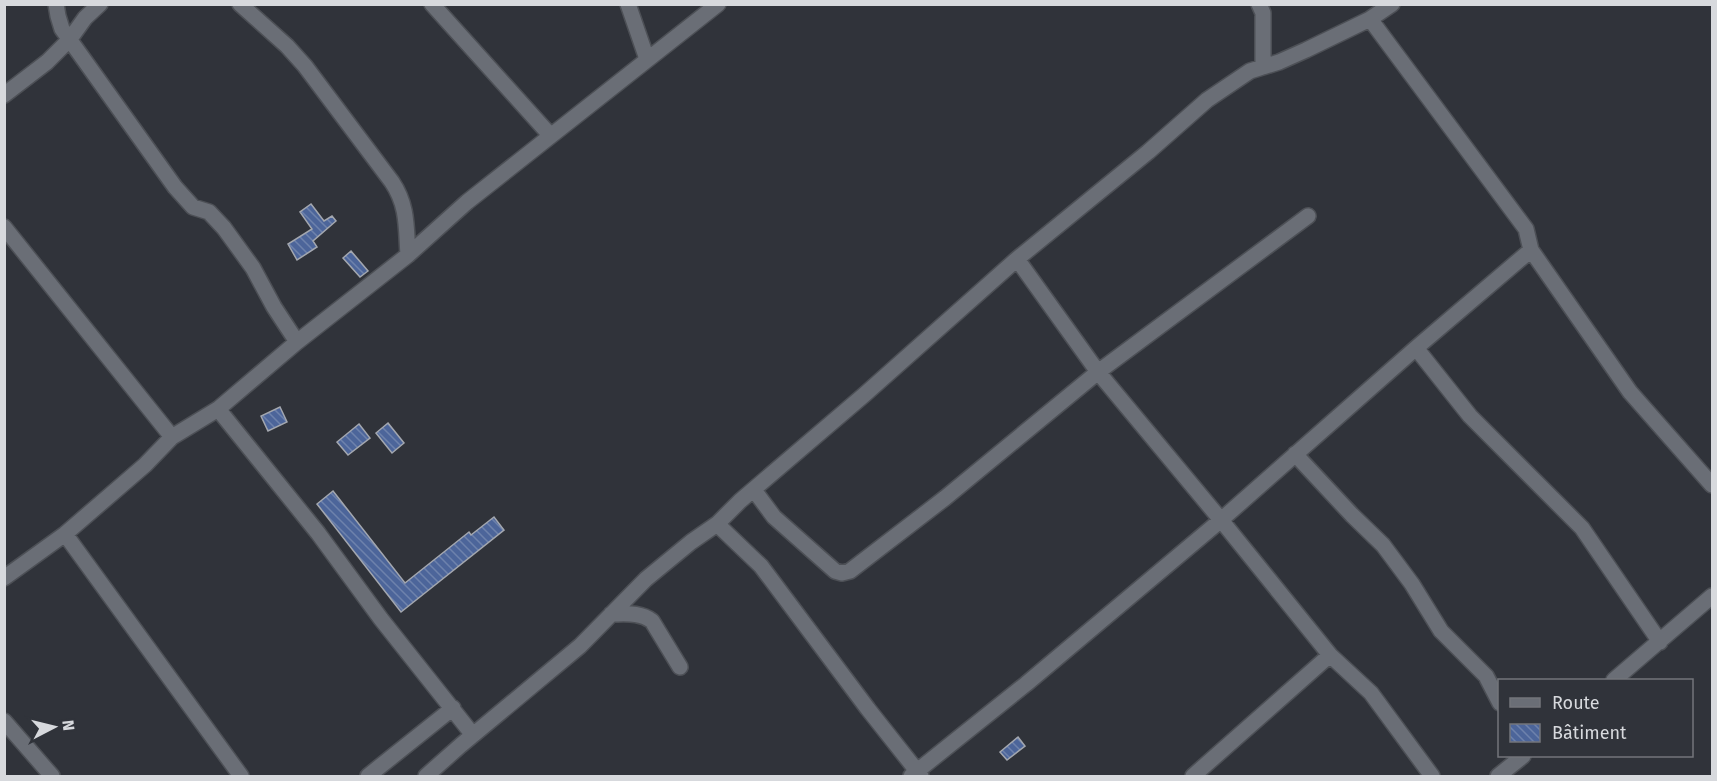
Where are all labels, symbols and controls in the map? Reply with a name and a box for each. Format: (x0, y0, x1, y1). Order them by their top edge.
legend (1498, 679, 1693, 757)
text: Route (1552, 692, 1600, 714)
north arrow (24, 697, 84, 757)
text: N (58, 719, 78, 732)
text: Bâtiment (1552, 722, 1627, 744)

